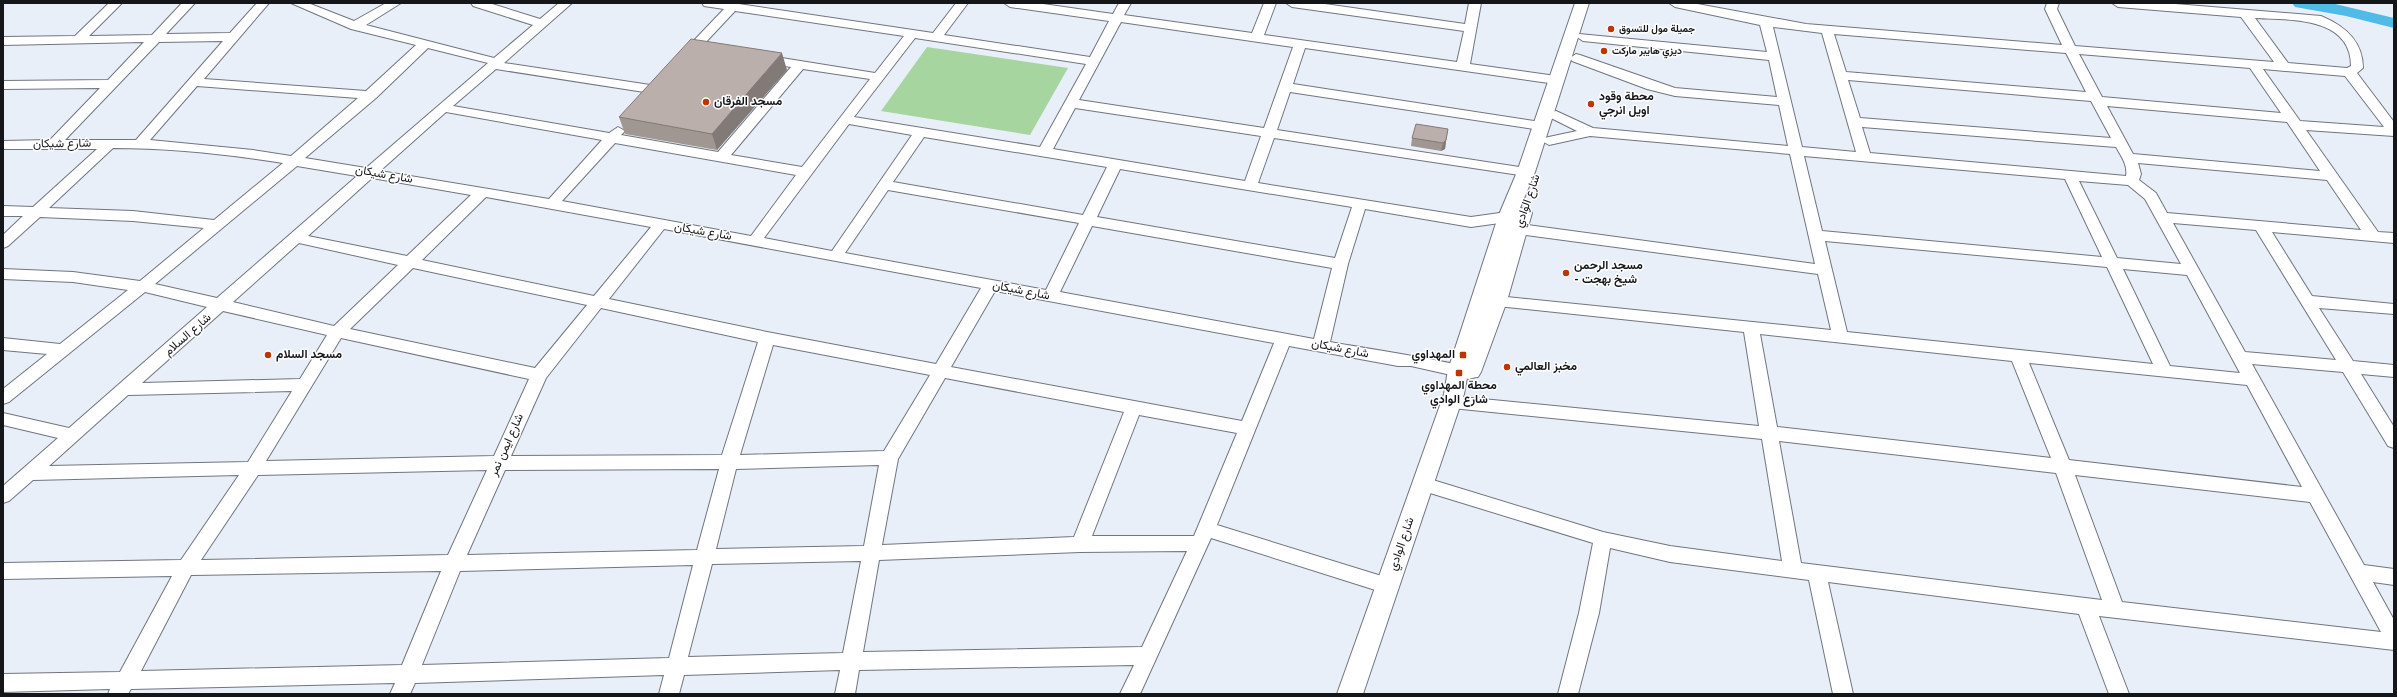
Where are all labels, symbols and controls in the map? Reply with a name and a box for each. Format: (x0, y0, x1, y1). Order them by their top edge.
place label: جميلة مول للتسوق (1619, 23, 1695, 36)
marker: جميلة مول للتسوق (1606, 24, 1616, 34)
place label: ديزي هايبر ماركت (1612, 45, 1682, 59)
marker: ديزي هايبر ماركت (1599, 46, 1609, 56)
place label: محطة وقود اويل انرجي (1599, 89, 1654, 120)
place label: مسجد الفرقان (714, 94, 783, 110)
marker: مسجد الفرقان (701, 97, 711, 107)
marker: محطة وقود اويل انرجي (1586, 99, 1596, 109)
street label: شارع شيكان (33, 135, 91, 153)
street label: شارع شيكان (354, 162, 414, 188)
street label: شارع الوادي (1511, 172, 1546, 230)
street label: شارع شيكان (673, 219, 733, 245)
place label: مسجد الرحمن - شيخ بهجت (1574, 258, 1643, 288)
marker: مسجد الرحمن - شيخ بهجت (1561, 268, 1571, 278)
street label: شارع شيكان (991, 278, 1051, 304)
street label: شارع السلام (161, 310, 215, 360)
street label: شارع شيكان (1310, 336, 1370, 362)
place label: مسجد السلام (276, 347, 342, 363)
place label: المهداوي (1412, 347, 1455, 364)
marker: مسجد السلام (263, 350, 273, 360)
marker: المهداوي (1458, 350, 1468, 360)
place label: مخبز العالمي (1515, 359, 1578, 376)
marker: مخبز العالمي (1502, 362, 1512, 372)
marker: محطة المهداوي شارع الوادي (1454, 368, 1464, 378)
place label: محطة المهداوي شارع الوادي (1421, 378, 1497, 409)
street label: شارع ايمن نمر (486, 411, 528, 480)
street label: شارع الوادي (1385, 515, 1420, 573)

